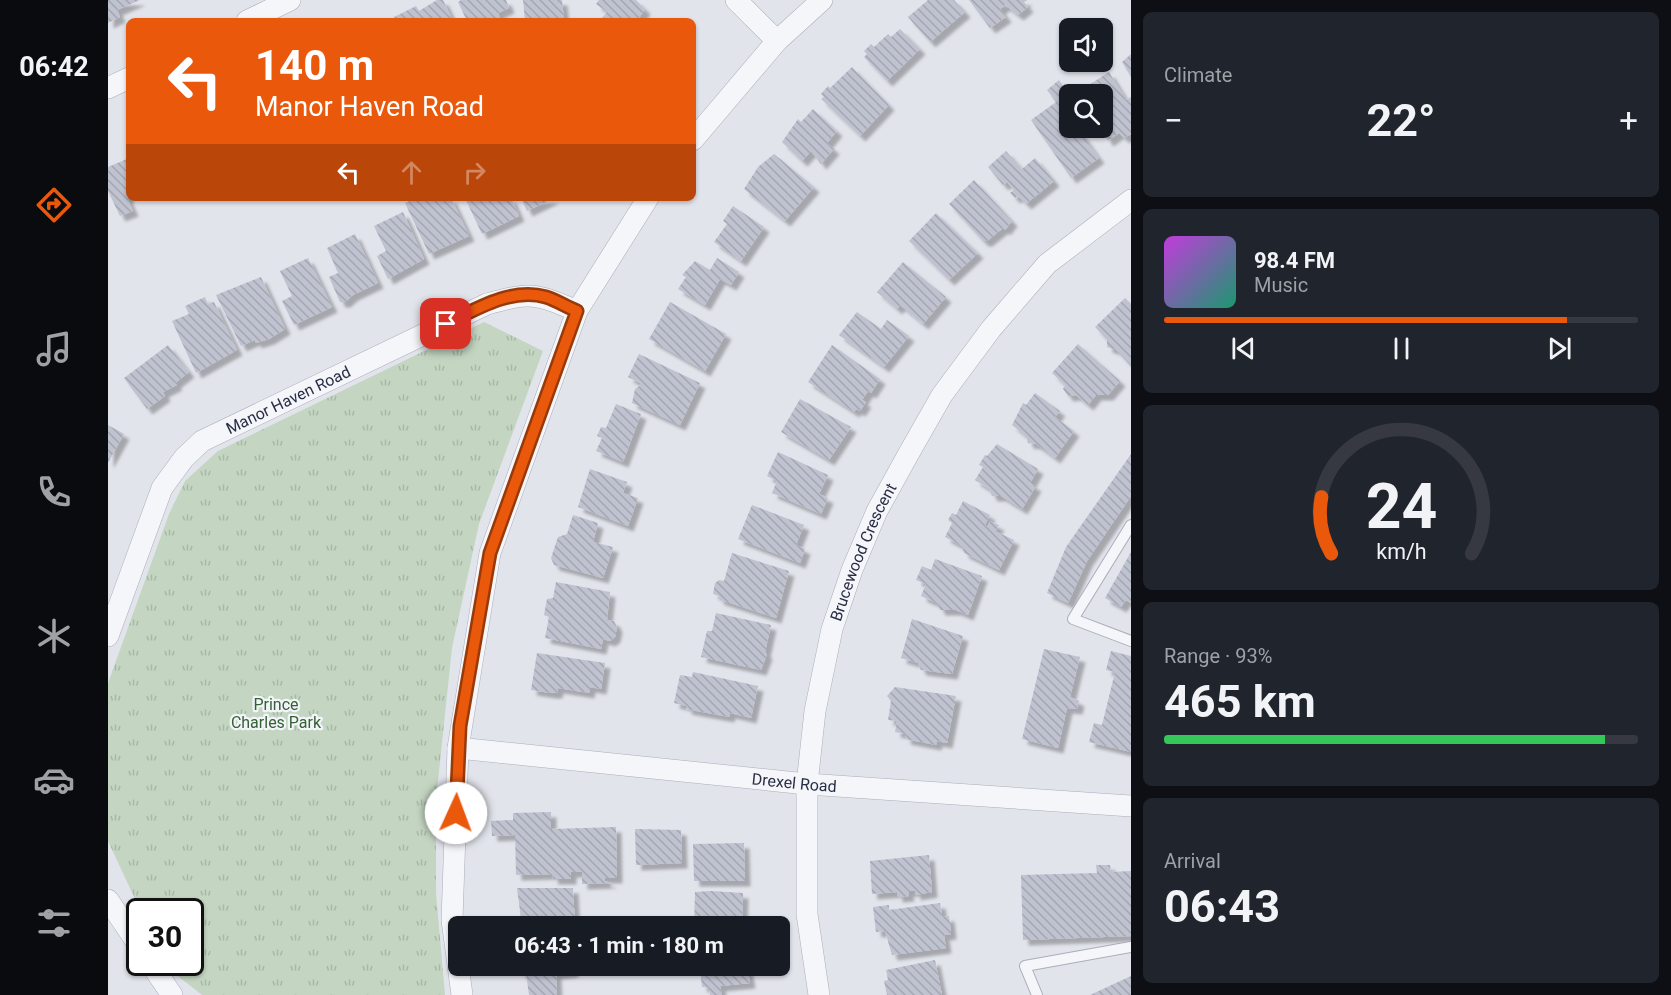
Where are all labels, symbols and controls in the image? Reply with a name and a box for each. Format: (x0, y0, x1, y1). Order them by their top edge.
map controls (1059, 18, 1113, 138)
button: sound (1059, 18, 1113, 72)
text: 140 m (255, 41, 374, 90)
icon: left (156, 42, 234, 120)
text: 06:42 (19, 51, 89, 83)
text: Climate (1164, 63, 1232, 87)
button: search (1059, 84, 1113, 138)
text: Manor Haven Road (255, 91, 484, 123)
text: 22° (1366, 94, 1436, 147)
text: − (1164, 101, 1183, 140)
text: + (1619, 101, 1638, 140)
icon: left (332, 156, 365, 189)
icon: ahead (395, 156, 428, 189)
icon: right (458, 156, 491, 189)
icon: directions (33, 184, 75, 226)
text: 98.4 FM (1254, 248, 1335, 273)
text: Music (1254, 273, 1308, 297)
pin (420, 298, 471, 349)
icon: arrive (429, 307, 462, 340)
icon: music (33, 328, 75, 370)
icon: previous (1227, 332, 1260, 365)
icon: pause (1385, 332, 1418, 365)
icon: next (1543, 332, 1576, 365)
street label: Manor Haven Road (223, 362, 353, 438)
icon: phone (33, 471, 75, 513)
text: 24 (1365, 471, 1437, 544)
street label: Brucewood Crescent (826, 480, 900, 623)
text: km/h (1376, 540, 1426, 565)
icon: climate (33, 615, 75, 657)
text: Range · 93% (1164, 644, 1272, 668)
text: 465 km (1164, 675, 1316, 728)
park label: Prince Charles Park (231, 695, 322, 732)
icon: car (33, 759, 75, 801)
street label: Drexel Road (751, 769, 837, 795)
position arrow (424, 781, 488, 845)
text: Arrival (1164, 849, 1221, 873)
text: 06:43 (1164, 880, 1280, 933)
speed limit sign: 30 (126, 898, 204, 976)
icon: filters (33, 902, 75, 944)
text: 06:43 · 1 min · 180 m (514, 933, 724, 958)

